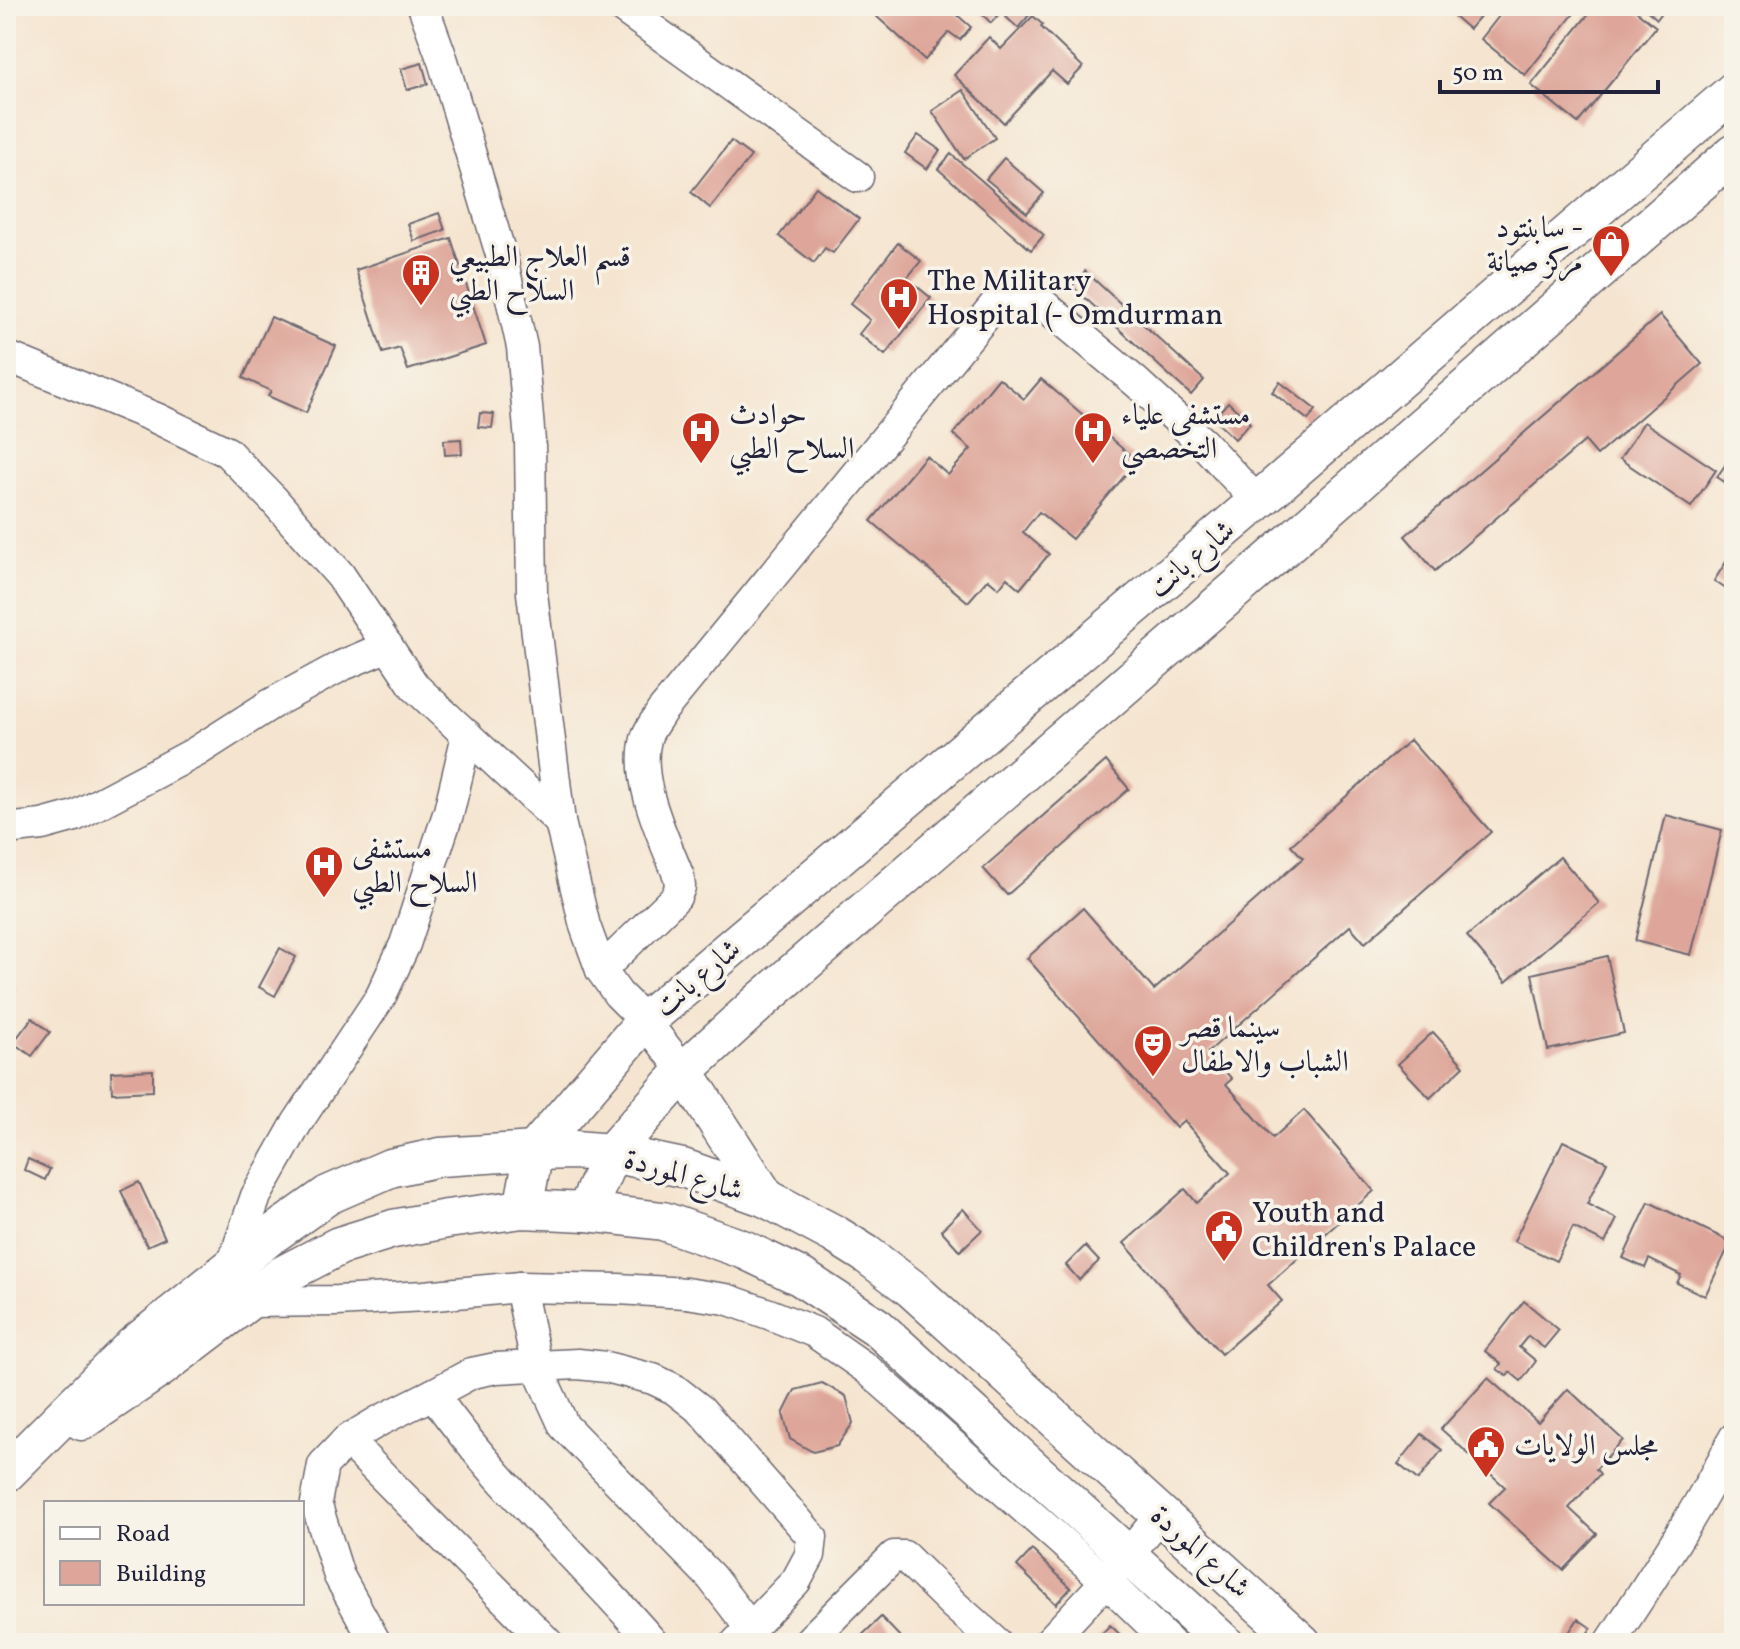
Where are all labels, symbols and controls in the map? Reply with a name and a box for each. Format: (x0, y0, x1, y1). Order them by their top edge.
scale bar (1440, 44, 1658, 94)
text: 50 m (1452, 57, 1504, 91)
place label: سابنتود - مركز صيانة (1487, 208, 1583, 284)
shop icon: سابنتود - مركز صيانة (1590, 223, 1632, 278)
place label: قسم العلاج الطبيعي السلاح الطبي (449, 237, 631, 318)
building icon: قسم العلاج الطبيعي السلاح الطبي (400, 252, 442, 307)
place label: The Military Hospital (- Omdurman (927, 261, 1223, 337)
hospital icon: The Military Hospital (- Omdurman (878, 276, 920, 331)
place label: حوادث السلاح الطبي (729, 395, 855, 476)
place label: مستشفى علياء التخصصي (1121, 395, 1250, 476)
hospital icon: حوادث السلاح الطبي (680, 410, 722, 465)
hospital icon: مستشفى علياء التخصصي (1072, 410, 1114, 465)
street label: شارع بانت (1140, 511, 1246, 610)
place label: مستشفى السلاح الطبي (352, 829, 478, 910)
hospital icon: مستشفى السلاح الطبي (303, 844, 345, 899)
street label: شارع بانت (646, 930, 752, 1029)
place label: سينما قصر الشباب والاطفال (1178, 1008, 1349, 1084)
theatre icon: سينما قصر الشباب والاطفال (1132, 1023, 1174, 1078)
street label: شارع الموردة (618, 1139, 748, 1215)
place label: Youth and Children's Palace (1252, 1193, 1476, 1269)
public building icon: Youth and Children's Palace (1203, 1208, 1245, 1263)
public building icon: مجلس الولايات (1465, 1424, 1507, 1479)
place label: مجلس الولايات (1514, 1426, 1658, 1468)
street label: شارع الموردة (1139, 1496, 1259, 1610)
legend (44, 1501, 304, 1605)
text: Road (116, 1518, 170, 1552)
text: Building (116, 1558, 206, 1592)

